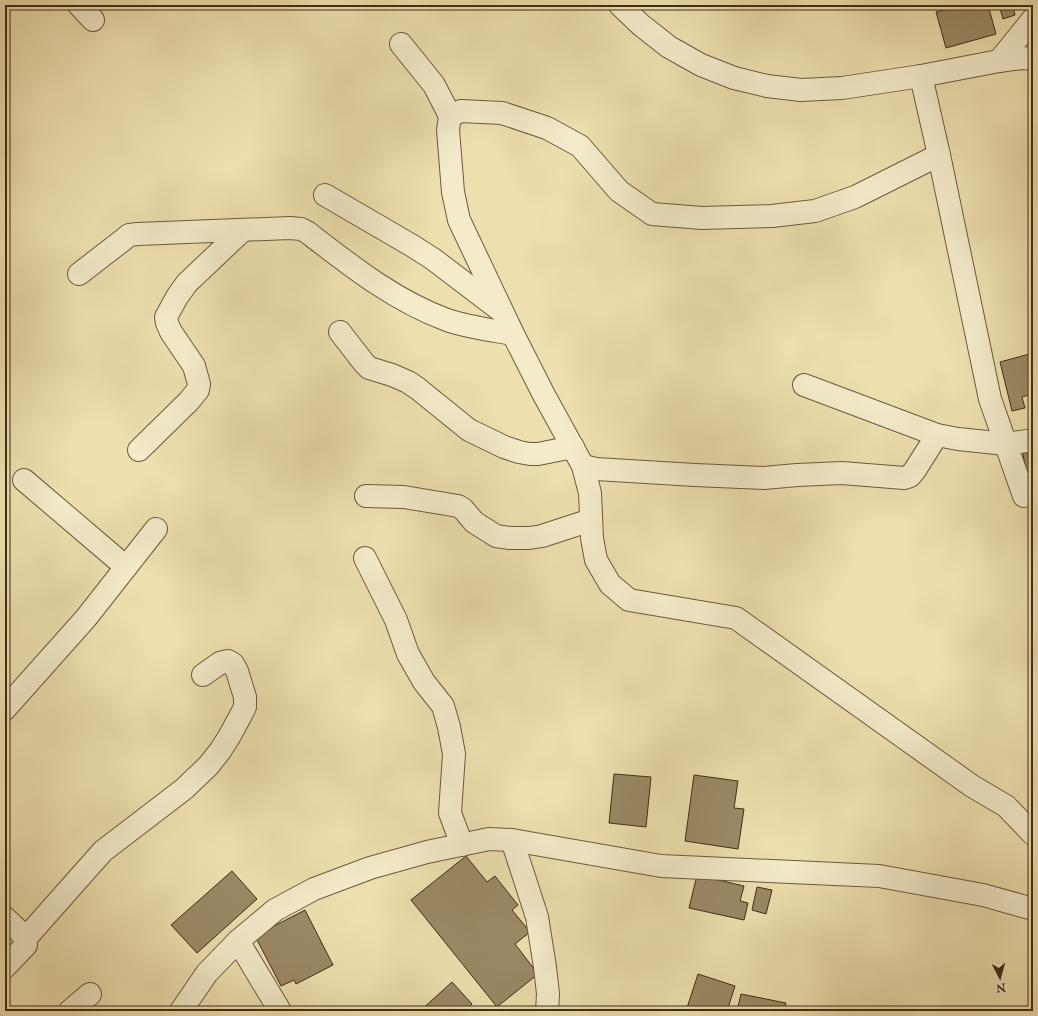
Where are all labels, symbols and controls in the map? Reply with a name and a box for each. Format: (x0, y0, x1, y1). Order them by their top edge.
north arrow (980, 958, 1020, 998)
text: N (994, 980, 1008, 995)

